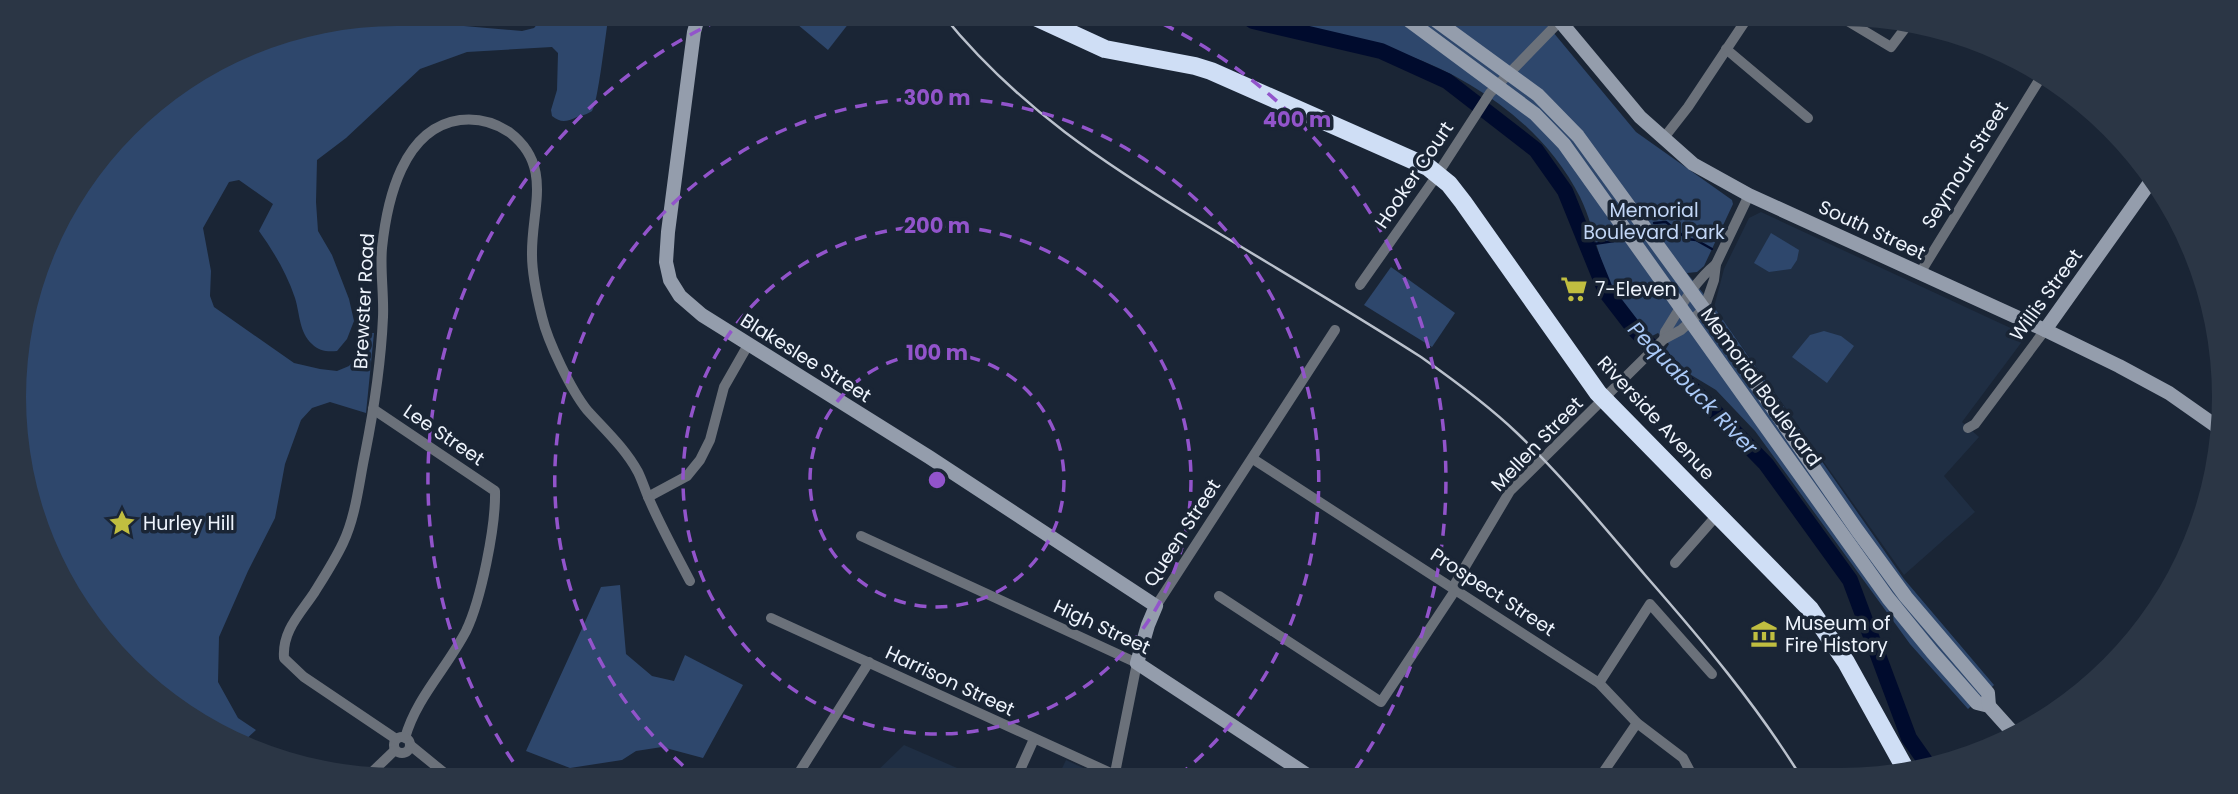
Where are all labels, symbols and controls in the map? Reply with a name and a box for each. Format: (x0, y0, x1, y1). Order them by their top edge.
text: 300 m (904, 83, 970, 112)
street label: Seymour Street (1915, 96, 2015, 234)
text: 400 m (1263, 105, 1331, 134)
street label: Hooker Court (1368, 116, 1460, 234)
street label: South Street (1814, 193, 1930, 267)
park label: Memorial Boulevard Park (1583, 197, 1725, 246)
text: 200 m (904, 211, 970, 240)
street label: Brewster Road (347, 232, 381, 370)
street label: Willis Street (2003, 243, 2089, 347)
supermarket icon: 7-Eleven (1559, 274, 1589, 304)
place label: 7-Eleven (1595, 276, 1677, 303)
street label: Memorial Boulevard (1694, 302, 1828, 472)
street label: Blakeslee Street (735, 307, 877, 409)
water label: Pequabuck River (1622, 315, 1765, 462)
text: 100 m (906, 338, 968, 367)
street label: Riverside Avenue (1591, 350, 1721, 486)
street label: Mellen Street (1485, 391, 1589, 497)
street label: Lee Street (398, 398, 490, 472)
centre of rings (925, 468, 949, 492)
street label: Queen Street (1137, 474, 1227, 592)
place icon: Hurley Hill (107, 508, 137, 538)
place label: Hurley Hill (143, 510, 235, 537)
street label: Prospect Street (1425, 541, 1561, 643)
street label: High Street (1049, 593, 1155, 661)
place label: Museum of Fire History (1785, 610, 1890, 659)
museum icon: Museum of Fire History (1749, 619, 1779, 649)
street label: Harrison Street (881, 639, 1019, 723)

